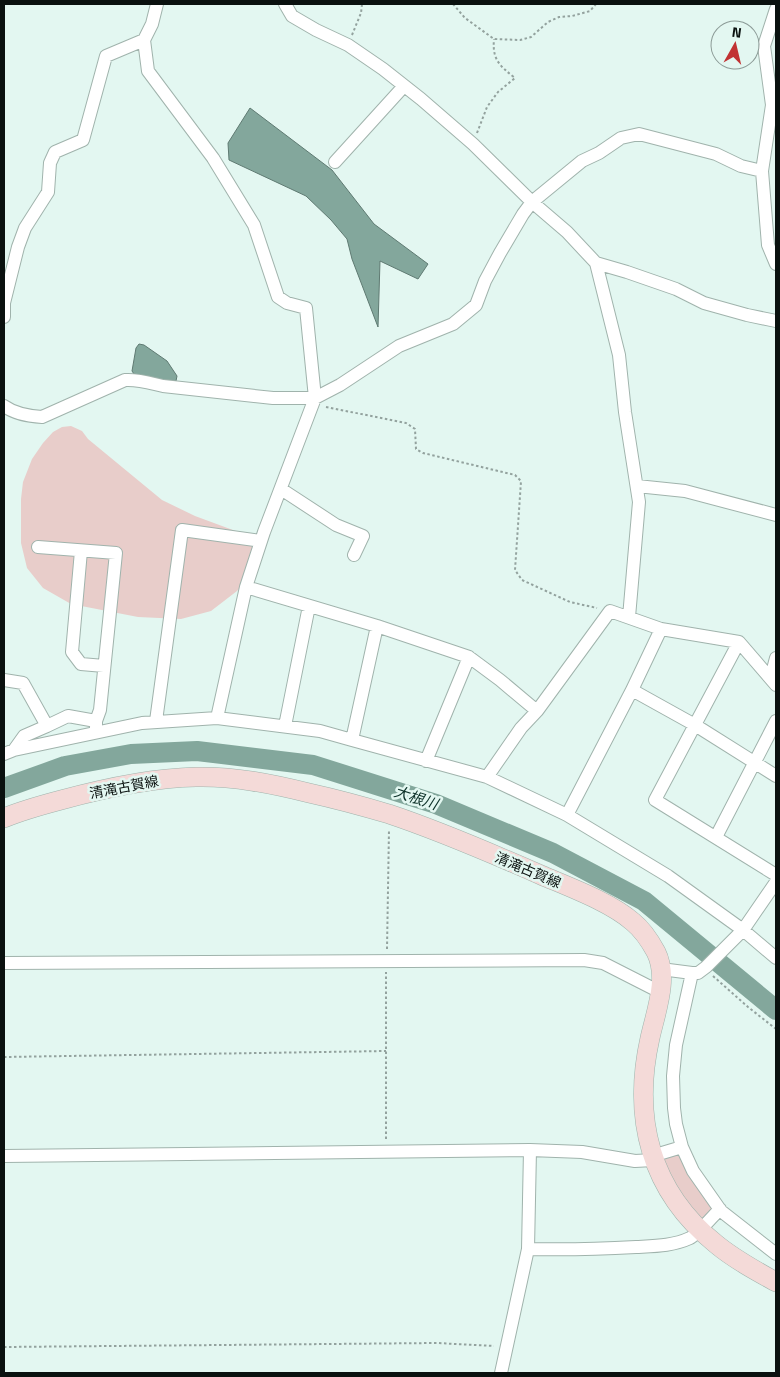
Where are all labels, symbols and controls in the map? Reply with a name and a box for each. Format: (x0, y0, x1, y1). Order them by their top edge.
north arrow (710, 20, 760, 70)
text: N (731, 21, 743, 43)
street label: 清滝古賀線 (88, 770, 160, 803)
water label: 大根川 (391, 780, 443, 816)
street label: 清滝古賀線 (492, 846, 565, 893)

